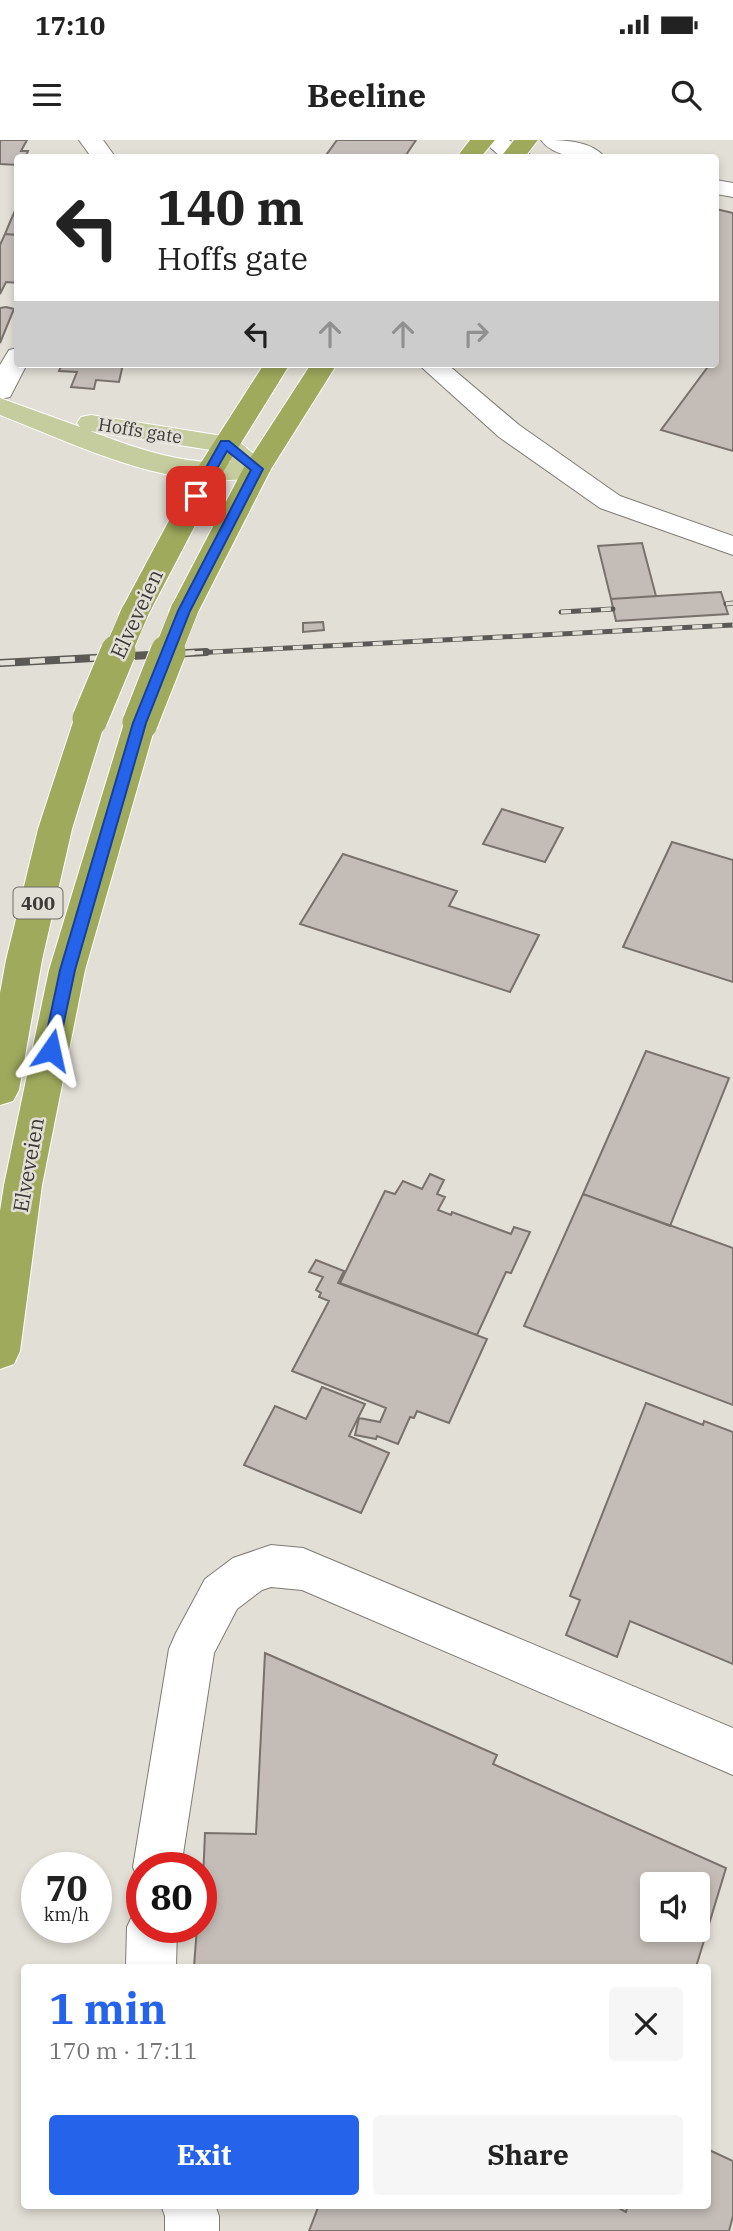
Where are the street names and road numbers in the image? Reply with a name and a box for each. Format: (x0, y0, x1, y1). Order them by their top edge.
street label: Hoffs gate (96, 413, 184, 449)
street label: Elveveien (103, 564, 169, 663)
road number: 400 (14, 888, 62, 918)
street label: Elveveien (6, 1115, 50, 1214)

